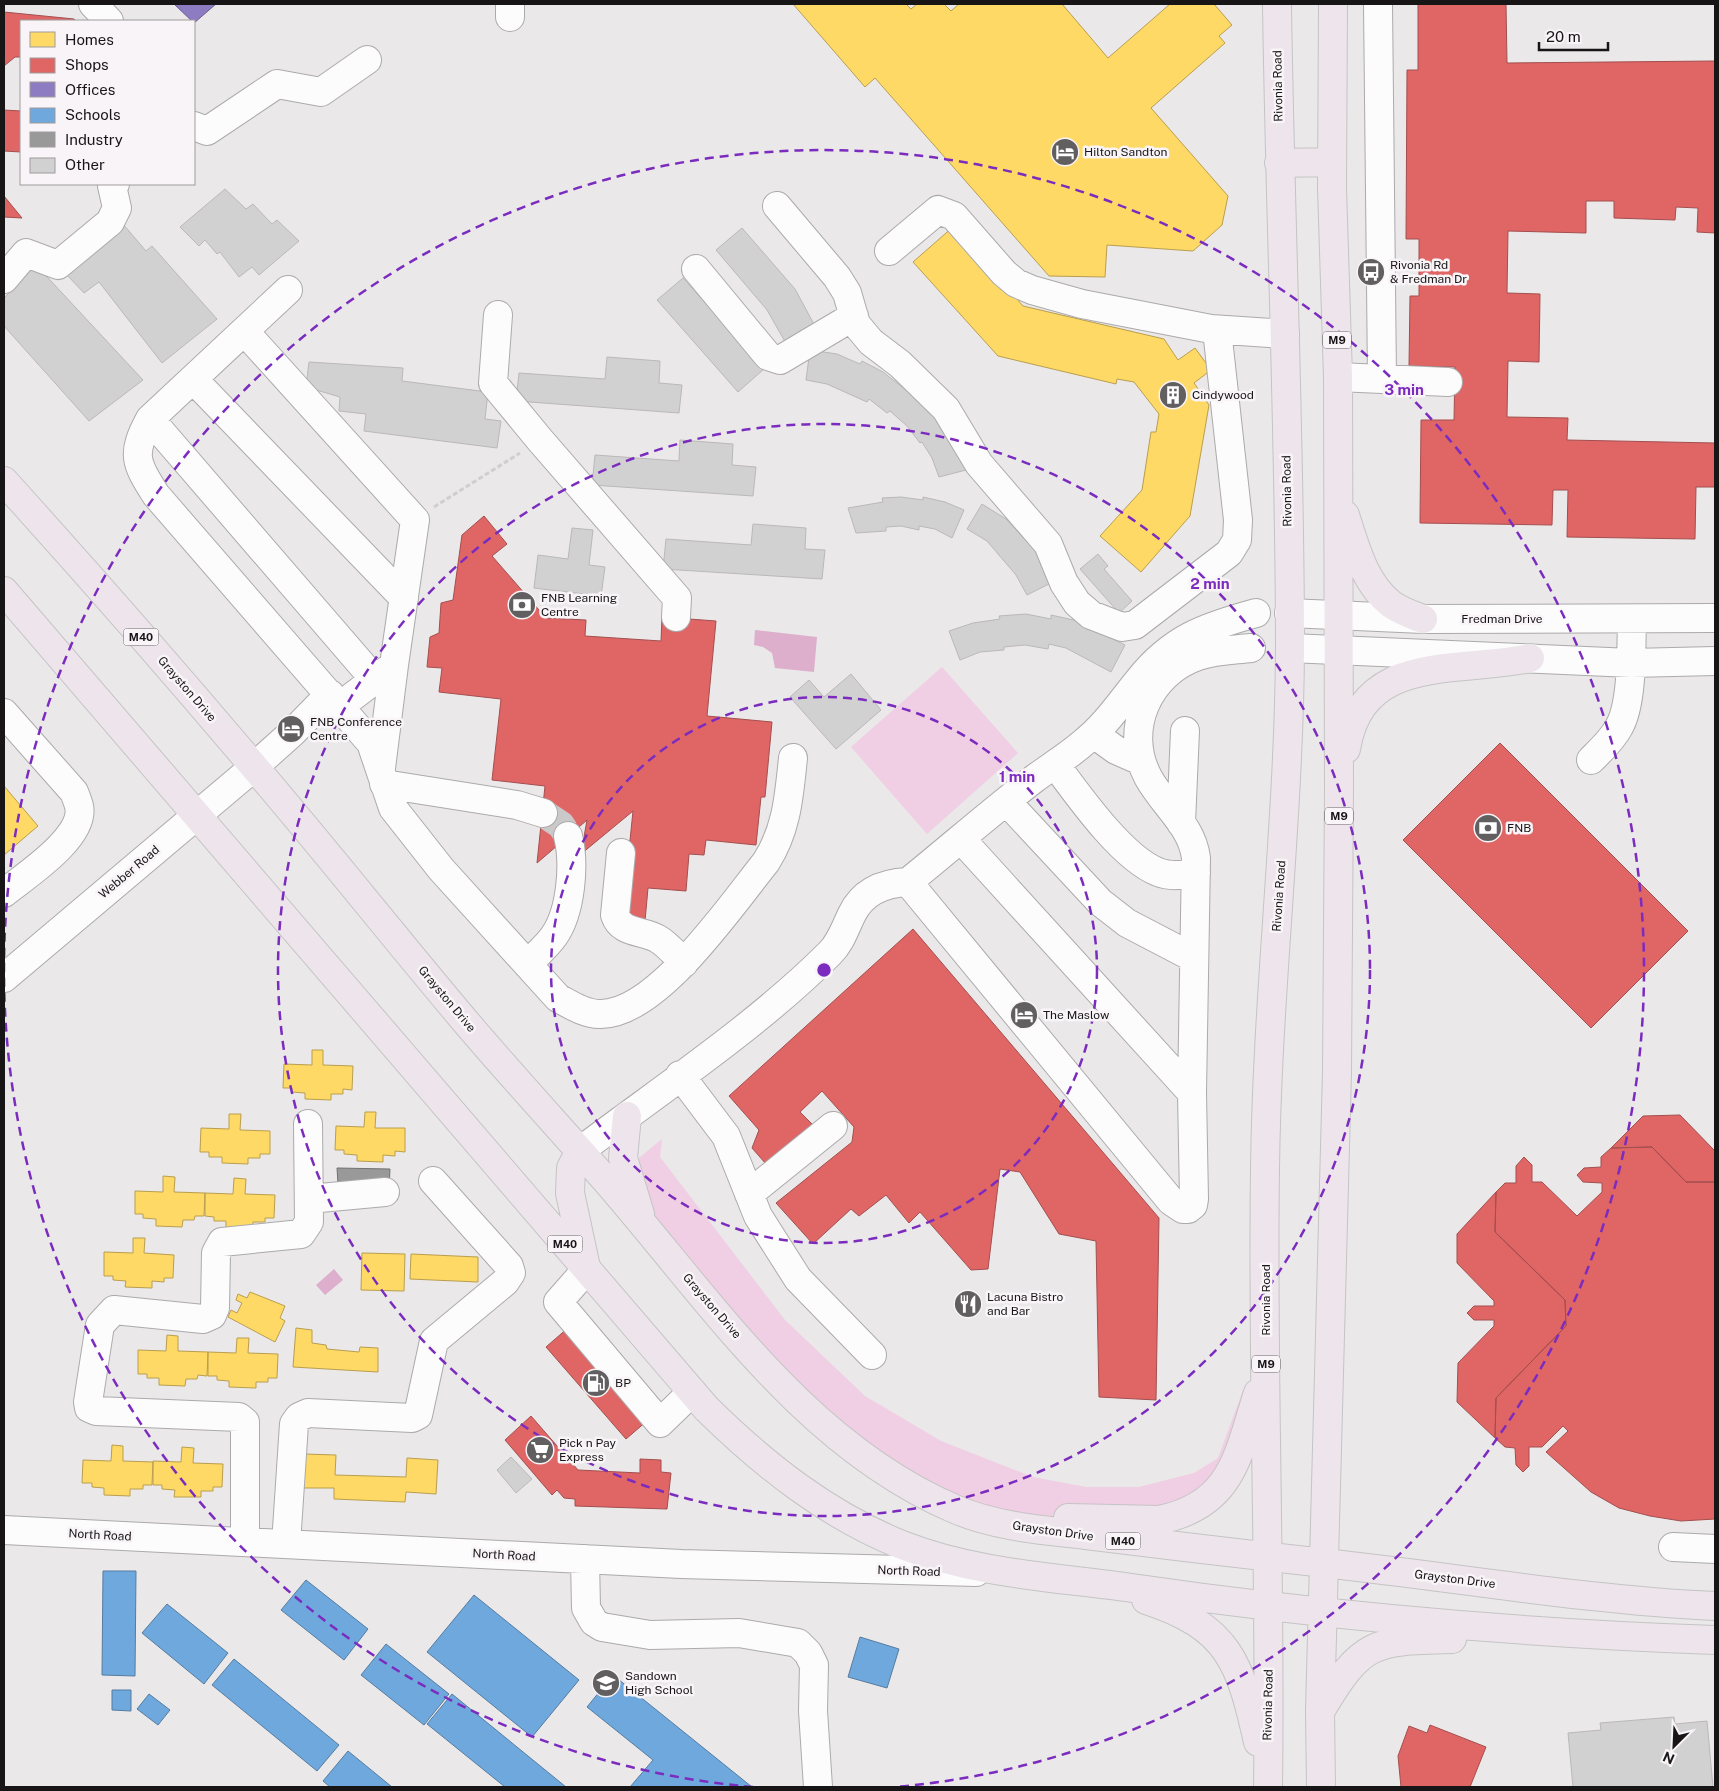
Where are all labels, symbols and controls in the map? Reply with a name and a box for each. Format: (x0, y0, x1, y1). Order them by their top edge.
legend (20, 20, 195, 185)
scale bar (1539, 20, 1608, 52)
text: 20 m (1546, 28, 1581, 45)
text: Homes (65, 31, 114, 48)
street label: Rivonia Road (1270, 50, 1286, 122)
text: Shops (65, 56, 109, 73)
text: Offices (65, 81, 115, 98)
text: Schools (65, 106, 121, 123)
text: Industry (65, 131, 123, 148)
hotel icon: Hilton Sandton (1050, 137, 1080, 167)
place label: Hilton Sandton (1084, 145, 1168, 159)
text: Other (65, 156, 105, 173)
bus stop icon: Rivonia Rd & Fredman Dr (1356, 257, 1386, 287)
place label: Rivonia Rd & Fredman Dr (1390, 258, 1467, 286)
road number: M9 (1323, 332, 1351, 348)
building icon: Cindywood (1158, 380, 1188, 410)
text: 3 min (1384, 381, 1424, 398)
place label: Cindywood (1192, 388, 1254, 402)
street label: Rivonia Road (1279, 455, 1295, 527)
text: 2 min (1190, 575, 1230, 592)
bank icon: FNB Learning Centre (507, 590, 537, 620)
place label: FNB Learning Centre (541, 591, 617, 619)
street label: Fredman Drive (1461, 612, 1543, 626)
road number: M40 (124, 628, 158, 646)
street label: Grayston Drive (155, 654, 219, 725)
hotel icon: FNB Conference Centre (276, 714, 306, 744)
place label: FNB Conference Centre (310, 715, 402, 743)
text: 1 min (999, 768, 1035, 785)
road number: M9 (1325, 808, 1353, 824)
bank icon: FNB (1473, 813, 1503, 843)
place label: FNB (1507, 821, 1531, 835)
street label: Webber Road (96, 843, 162, 901)
street label: Rivonia Road (1270, 860, 1288, 932)
centre of rings (815, 961, 833, 979)
street label: Grayston Drive (415, 963, 479, 1035)
hotel icon: The Maslow (1009, 1000, 1039, 1030)
place label: The Maslow (1043, 1008, 1110, 1022)
road number: M40 (548, 1236, 582, 1252)
street label: Rivonia Road (1259, 1264, 1273, 1336)
street label: Grayston Drive (680, 1271, 744, 1342)
restaurant icon: Lacuna Bistro and Bar (953, 1289, 983, 1319)
place label: Lacuna Bistro and Bar (987, 1290, 1064, 1318)
road number: M9 (1252, 1356, 1280, 1372)
fuel station icon: BP (581, 1368, 611, 1398)
place label: BP (615, 1376, 631, 1390)
supermarket icon: Pick n Pay Express (525, 1435, 555, 1465)
place label: Pick n Pay Express (559, 1436, 617, 1464)
street label: Grayston Drive (1012, 1518, 1095, 1544)
street label: North Road (68, 1526, 132, 1544)
road number: M40 (1106, 1532, 1140, 1550)
street label: North Road (472, 1546, 536, 1564)
street label: North Road (877, 1563, 941, 1579)
street label: Grayston Drive (1414, 1567, 1497, 1591)
school or university icon: Sandown High School (591, 1668, 621, 1698)
place label: Sandown High School (625, 1669, 693, 1697)
street label: Rivonia Road (1260, 1669, 1276, 1741)
north arrow (1649, 1721, 1699, 1771)
text: N (1660, 1748, 1677, 1767)

